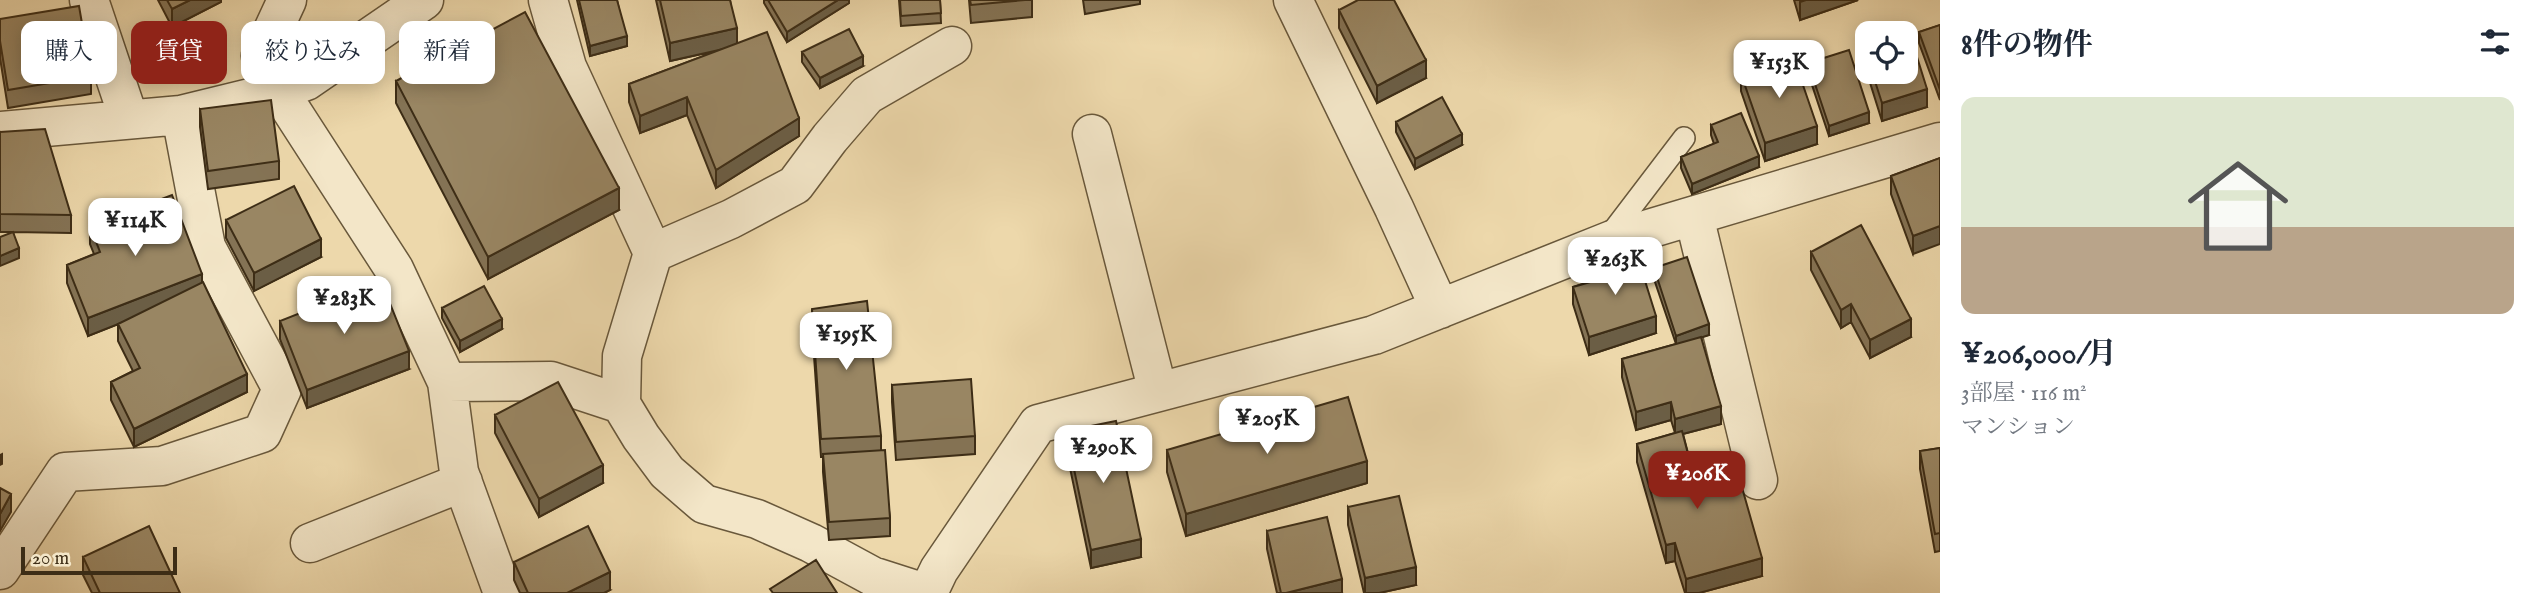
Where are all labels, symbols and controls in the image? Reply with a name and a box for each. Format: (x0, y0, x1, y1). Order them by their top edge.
chip: 購入 (21, 21, 117, 84)
chip: 賃貸 (131, 21, 227, 84)
chip: 絞り込み (241, 21, 385, 84)
chip: 新着 (399, 21, 495, 84)
map controls (1855, 21, 1918, 84)
button: locate (1855, 21, 1918, 84)
icon: filters (2476, 23, 2514, 61)
text: 8件の物件 (1961, 27, 2093, 65)
pin: ¥153K (1730, 41, 1828, 100)
text: ¥153K (1750, 48, 1808, 77)
icon: home (2175, 143, 2301, 269)
pin: ¥114K (86, 198, 184, 258)
text: ¥114K (104, 206, 166, 235)
pin: ¥263K (1566, 238, 1664, 297)
text: ¥263K (1584, 245, 1646, 274)
pin: ¥283K (295, 276, 393, 336)
text: ¥283K (313, 284, 375, 313)
pin: ¥195K (797, 312, 895, 372)
text: ¥195K (816, 320, 876, 349)
text: ¥206,000/月 (1961, 336, 2117, 374)
text: 3部屋 · 116 m² (1961, 379, 2087, 408)
pin: ¥205K (1218, 396, 1316, 456)
text: ¥205K (1235, 404, 1299, 433)
text: マンション (1961, 413, 2075, 442)
pin: ¥290K (1054, 426, 1152, 485)
text: ¥290K (1070, 433, 1136, 462)
pin: ¥206K (1648, 452, 1746, 511)
text: ¥206K (1664, 459, 1730, 488)
scale bar (21, 544, 177, 576)
text: 20 m (32, 547, 69, 571)

